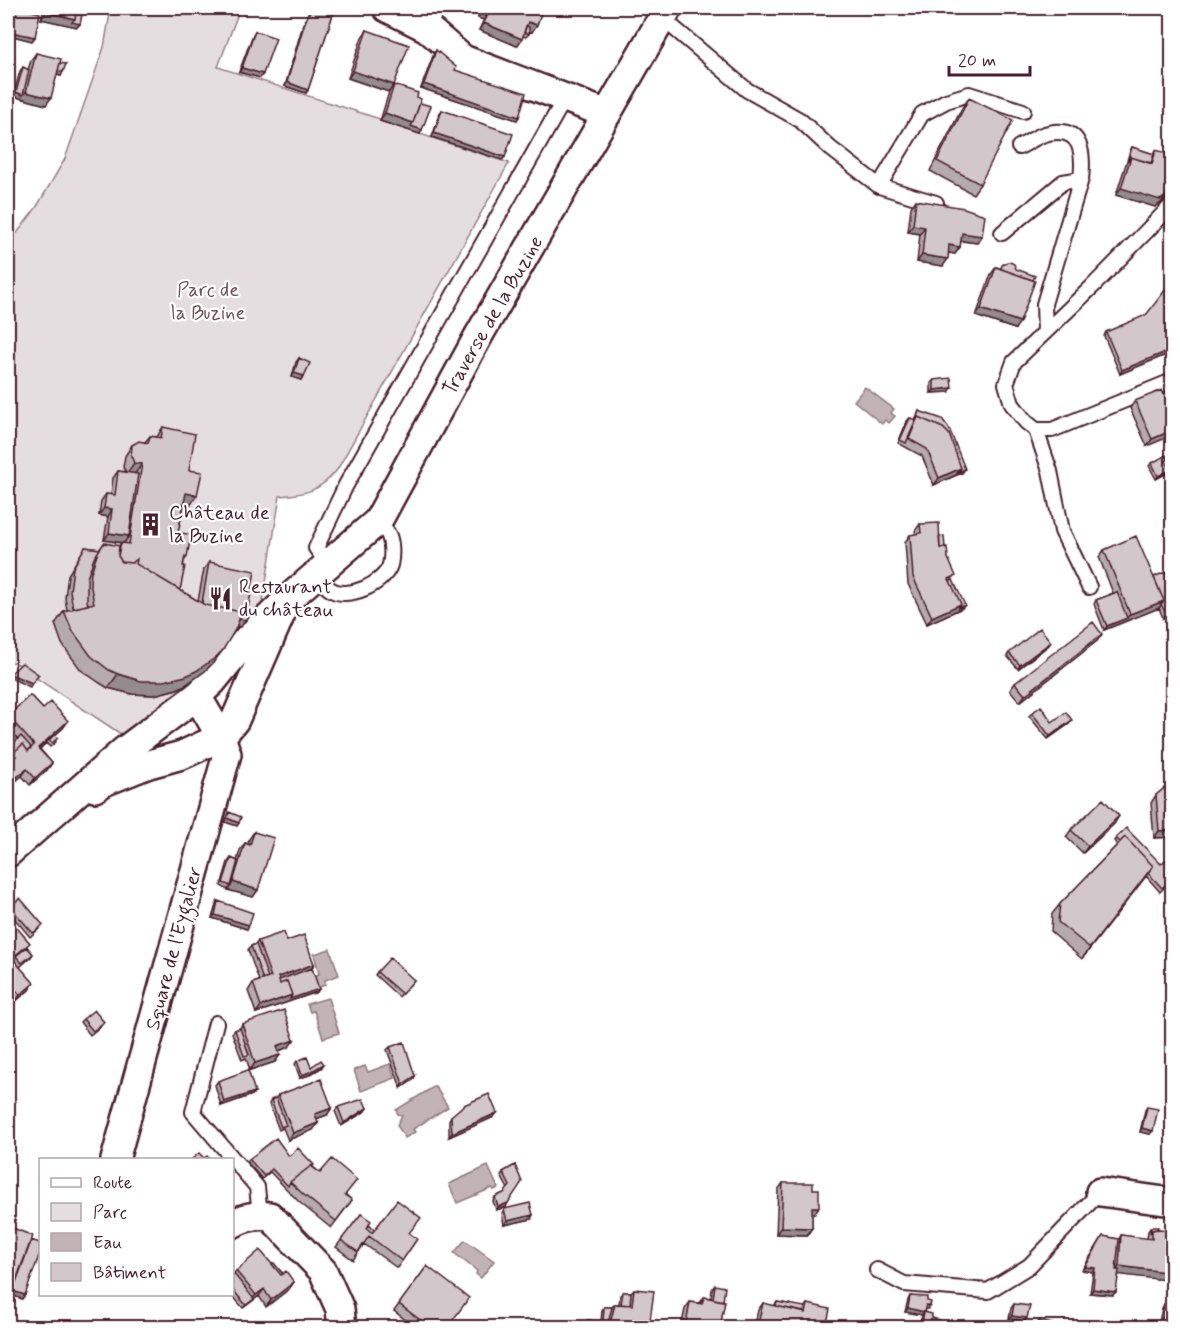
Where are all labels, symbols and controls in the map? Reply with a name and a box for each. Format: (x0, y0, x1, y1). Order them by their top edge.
scale bar (949, 39, 1030, 77)
text: 20 m (958, 49, 996, 73)
street label: Traverse de la Buzine (437, 231, 550, 400)
park label: Parc de la Buzine (171, 277, 245, 327)
place label: Château de la Buzine (169, 500, 270, 550)
building icon: Château de la Buzine (138, 511, 164, 537)
place label: Restaurant du château (239, 574, 334, 624)
restaurant icon: Restaurant du château (208, 585, 234, 611)
street label: Square de l'Eygalier (140, 864, 211, 1034)
legend (39, 1158, 234, 1296)
text: Route (93, 1171, 132, 1195)
text: Parc (93, 1201, 127, 1225)
text: Eau (93, 1231, 122, 1255)
text: Bâtiment (93, 1261, 166, 1285)

